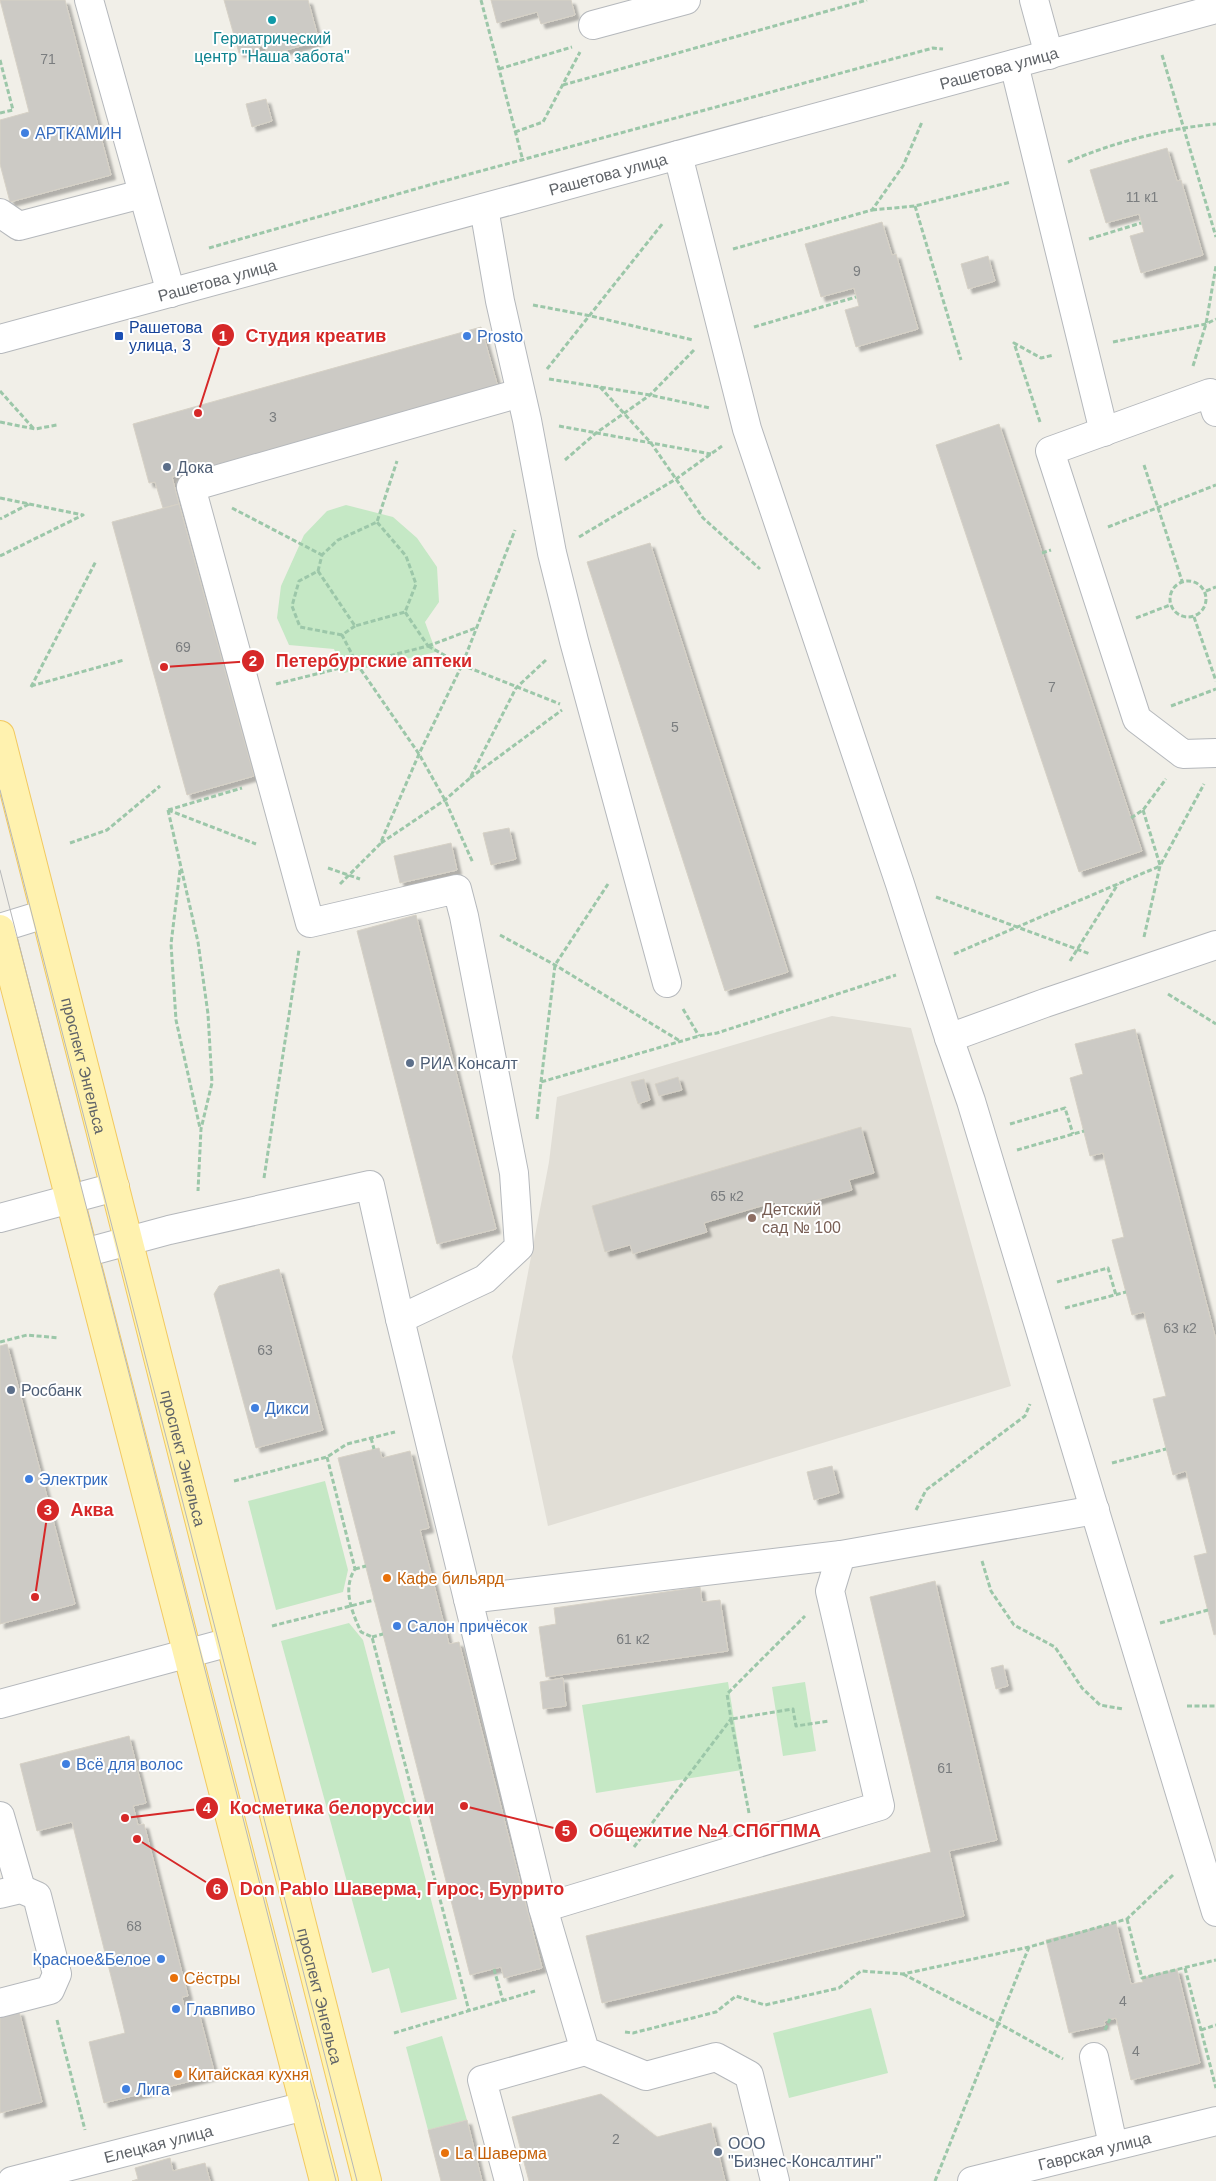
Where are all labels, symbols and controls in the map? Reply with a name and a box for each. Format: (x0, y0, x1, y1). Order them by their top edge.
marker: Гериатрический центр "Наша забота" (266, 14, 278, 26)
place label: Гериатрический центр "Наша забота" (194, 30, 350, 65)
street label: Рашетова улица (938, 44, 1060, 92)
house number: 71 (40, 51, 56, 67)
place label: АРТКАМИН (35, 125, 122, 142)
marker: АРТКАМИН (19, 127, 31, 139)
street label: Рашетова улица (547, 150, 669, 198)
house number: 11 к1 (1126, 189, 1158, 205)
street label: Рашетова улица (156, 256, 278, 304)
house number: 9 (853, 263, 861, 279)
place label: Рашетова улица, 3 (129, 319, 203, 354)
callout: Студия креатив (210, 319, 396, 352)
text: Студия креатив (246, 326, 386, 346)
text: 1 (219, 327, 227, 344)
place label: Prosto (477, 328, 523, 345)
marker: Рашетова улица, 3 (113, 330, 125, 342)
marker: Prosto (461, 330, 473, 342)
house number: 3 (269, 409, 277, 425)
place label: Дока (177, 459, 213, 476)
marker: Дока (161, 461, 173, 473)
house number: 69 (175, 639, 191, 655)
callout: Петербургские аптеки (241, 644, 482, 677)
text: Петербургские аптеки (276, 651, 472, 671)
text: 2 (249, 652, 257, 669)
house number: 7 (1048, 679, 1056, 695)
house number: 5 (671, 719, 679, 735)
street label: проспект Энгельса (58, 996, 109, 1135)
place label: РИА Консалт (420, 1055, 519, 1072)
marker: РИА Консалт (404, 1057, 416, 1069)
house number: 65 к2 (710, 1188, 744, 1204)
place label: Детский сад № 100 (762, 1201, 841, 1236)
marker: Детский сад № 100 (746, 1212, 758, 1224)
house number: 63 к2 (1163, 1320, 1197, 1336)
house number: 63 (257, 1342, 273, 1358)
place label: Росбанк (21, 1382, 82, 1399)
marker: Росбанк (5, 1384, 17, 1396)
street label: проспект Энгельса (158, 1388, 209, 1528)
place label: Дикси (265, 1400, 309, 1417)
marker: Дикси (249, 1402, 261, 1414)
place label: Электрик (39, 1471, 109, 1488)
marker: Электрик (23, 1473, 35, 1485)
callout: Аква (35, 1494, 123, 1527)
text: Аква (71, 1500, 114, 1520)
text: 3 (44, 1501, 52, 1518)
place label: Кафе бильярд (397, 1570, 505, 1587)
marker: Кафе бильярд (381, 1572, 393, 1584)
place label: Салон причёсок (407, 1618, 528, 1635)
marker: Салон причёсок (391, 1620, 403, 1632)
house number: 61 к2 (616, 1631, 650, 1647)
place label: Всё для волос (76, 1756, 183, 1773)
marker: Всё для волос (60, 1758, 72, 1770)
house number: 61 (937, 1760, 953, 1776)
callout: Косметика белоруссии (194, 1792, 444, 1825)
text: Косметика белоруссии (230, 1798, 434, 1818)
text: 4 (203, 1799, 212, 1816)
callout: Общежитие №4 СПбГПМА (554, 1814, 831, 1847)
text: Общежитие №4 СПбГПМА (589, 1821, 821, 1841)
text: 5 (562, 1822, 570, 1839)
callout: Don Pablo Шаверма, Гирос, Буррито (205, 1872, 574, 1905)
text: Don Pablo Шаверма, Гирос, Буррито (240, 1879, 564, 1899)
text: 6 (213, 1880, 221, 1897)
house number: 68 (126, 1918, 142, 1934)
street label: проспект Энгельса (295, 1926, 346, 2066)
place label: Красное&Белое (32, 1951, 151, 1968)
marker: Красное&Белое (155, 1953, 167, 1965)
place label: Сёстры (184, 1970, 240, 1987)
marker: Сёстры (168, 1972, 180, 1984)
house number: 4 (1119, 1993, 1127, 2009)
place label: Главпиво (186, 2001, 255, 2018)
marker: Главпиво (170, 2003, 182, 2015)
house number: 4 (1132, 2043, 1140, 2059)
place label: Китайская кухня (188, 2066, 309, 2083)
marker: Китайская кухня (172, 2068, 184, 2080)
place label: Лига (136, 2081, 170, 2098)
marker: Лига (120, 2083, 132, 2095)
street label: Елецкая улица (102, 2121, 214, 2166)
street label: Гаврская улица (1036, 2129, 1153, 2173)
house number: 2 (612, 2131, 620, 2147)
place label: ООО "Бизнес-Консалтинг" (728, 2135, 881, 2170)
place label: La Шаверма (455, 2145, 547, 2162)
marker: ООО "Бизнес-Консалтинг" (712, 2146, 724, 2158)
marker: La Шаверма (439, 2147, 451, 2159)

